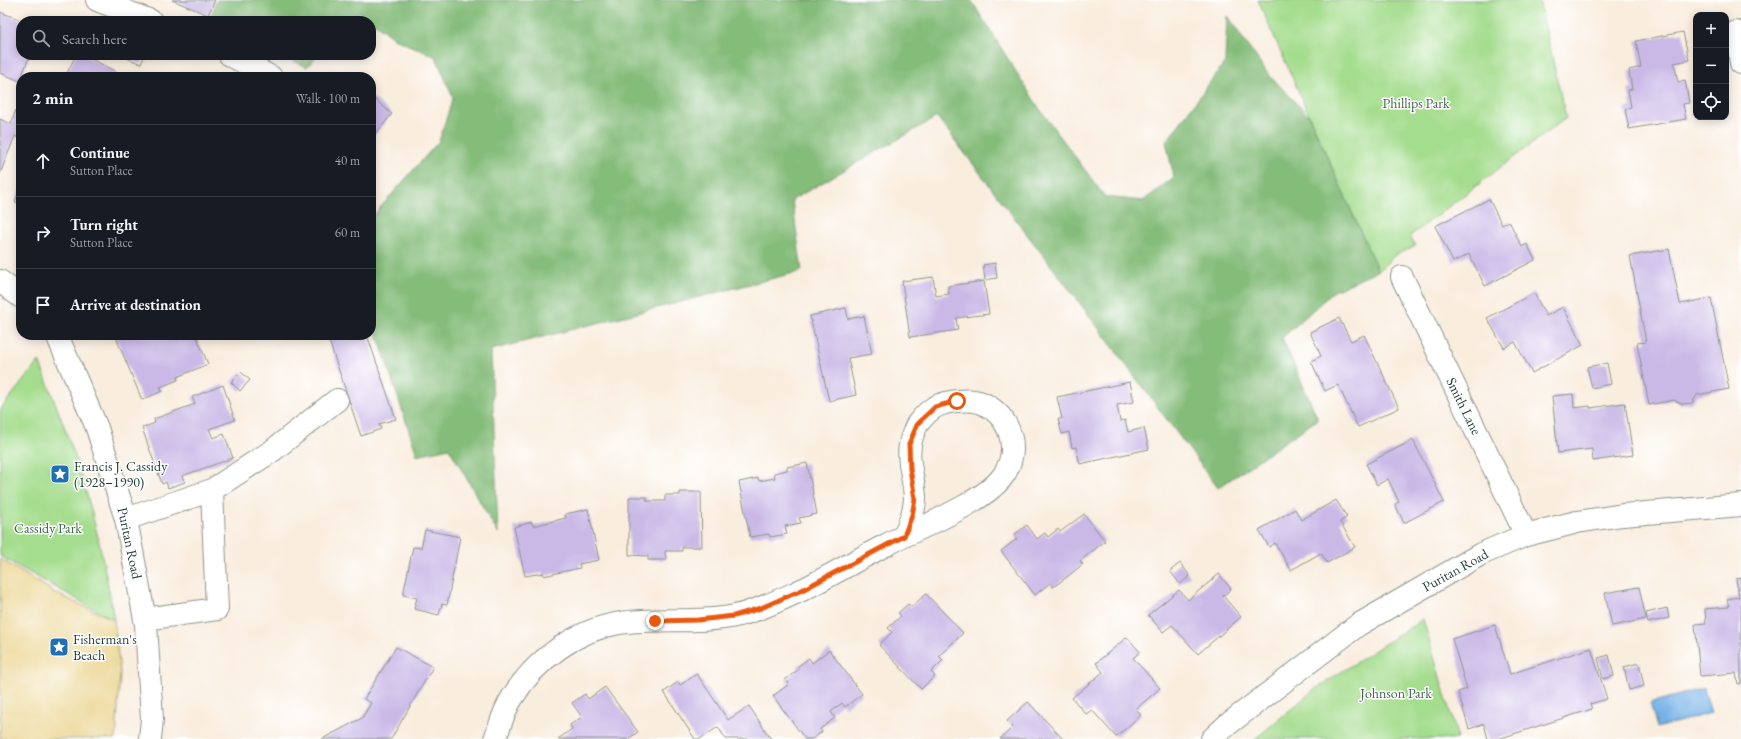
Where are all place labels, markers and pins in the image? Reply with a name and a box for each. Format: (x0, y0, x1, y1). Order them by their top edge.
place label: Francis J. Cassidy (1928–1990) (74, 457, 168, 491)
place icon: Francis J. Cassidy (1928–1990) (49, 463, 71, 485)
place label: Fisherman's Beach (73, 630, 137, 664)
place icon: Fisherman's Beach (48, 636, 70, 658)

